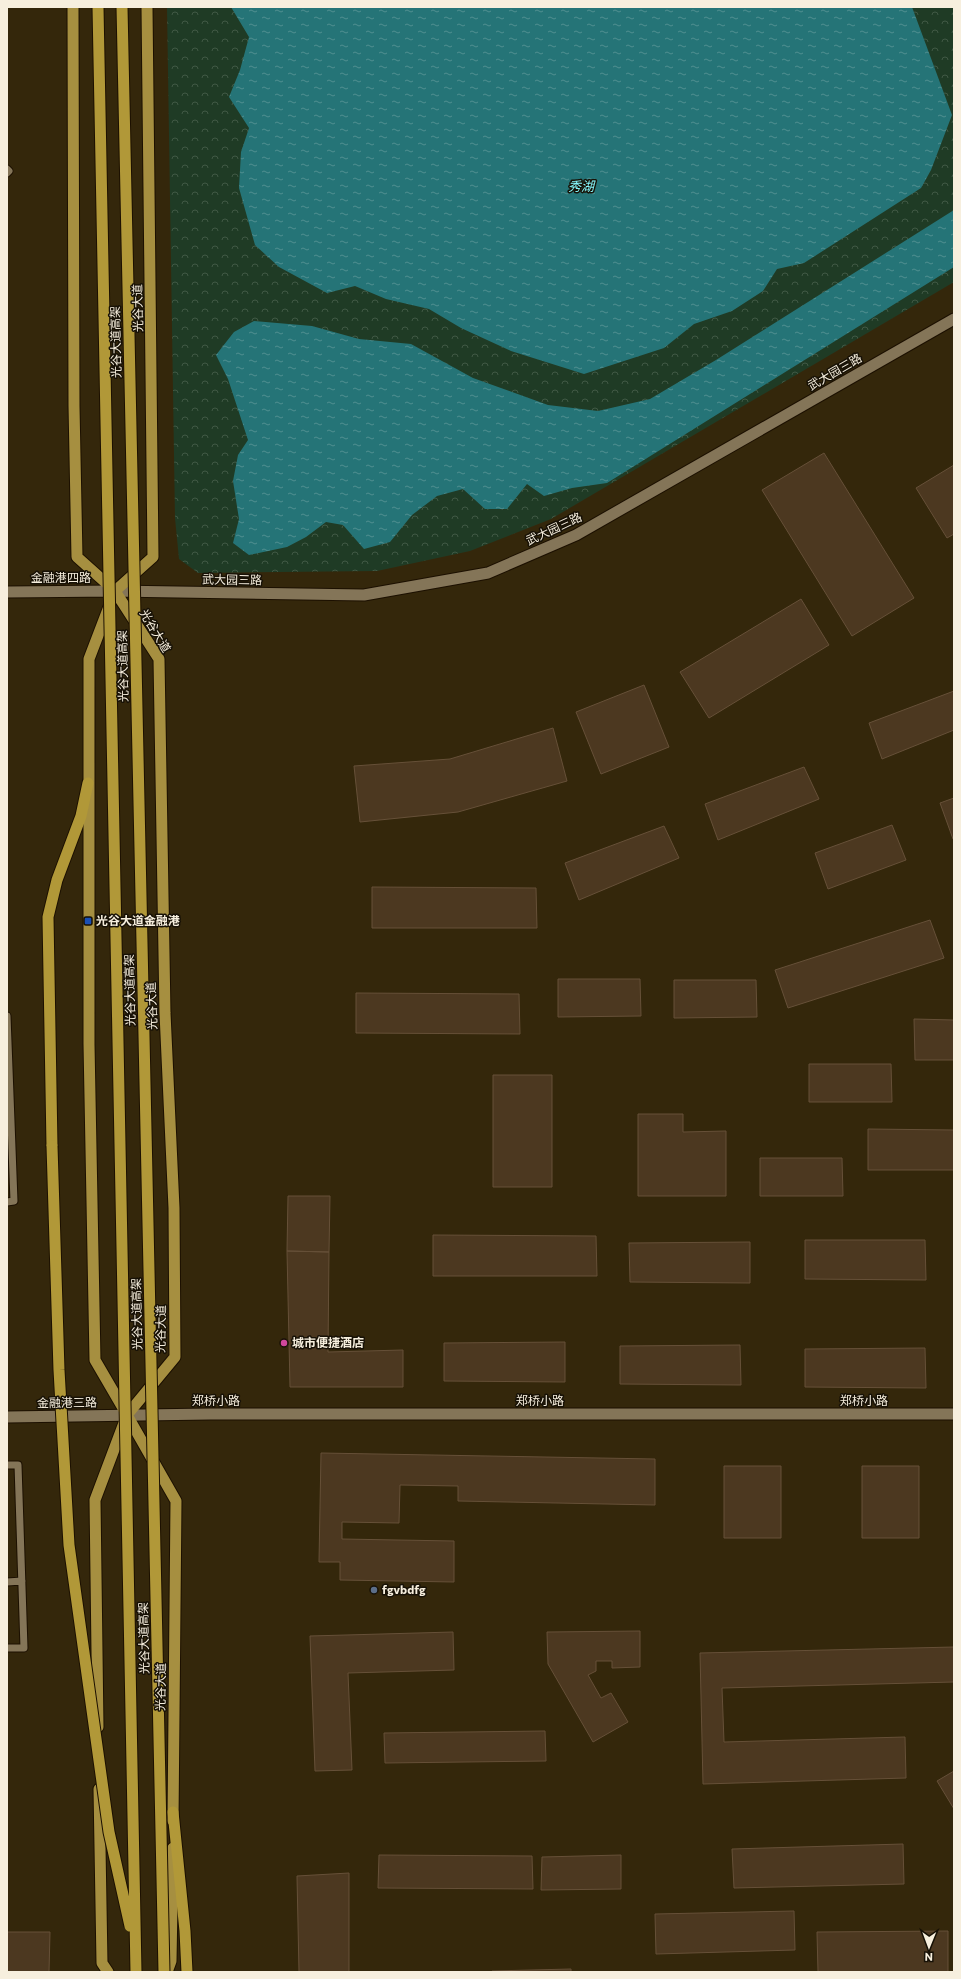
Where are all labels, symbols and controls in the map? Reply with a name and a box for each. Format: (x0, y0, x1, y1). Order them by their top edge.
water label: 秀湖 (568, 178, 596, 194)
street label: 光谷大道 (130, 284, 144, 332)
street label: 光谷大道高架 (107, 306, 123, 378)
street label: 武大园三路 (805, 350, 864, 392)
street label: 武大园三路 (523, 509, 584, 547)
street label: 金融港四路 (31, 570, 91, 584)
street label: 武大园三路 (202, 571, 262, 587)
street label: 光谷大道 (137, 606, 174, 655)
street label: 光谷大道高架 (114, 630, 130, 702)
place label: 光谷大道金融港 (96, 913, 180, 927)
marker: 光谷大道金融港 (83, 916, 93, 926)
street label: 光谷大道高架 (121, 954, 137, 1026)
street label: 光谷大道 (143, 982, 159, 1030)
street label: 光谷大道高架 (128, 1278, 144, 1350)
street label: 光谷大道 (153, 1305, 167, 1353)
place label: 城市便捷酒店 (292, 1335, 364, 1349)
marker: 城市便捷酒店 (279, 1338, 289, 1348)
street label: 郑桥小路 (192, 1393, 240, 1407)
street label: 郑桥小路 (516, 1393, 564, 1407)
street label: 郑桥小路 (840, 1393, 888, 1407)
street label: 金融港三路 (37, 1394, 97, 1410)
place label: fgvbdfg (382, 1582, 426, 1596)
marker: fgvbdfg (369, 1585, 379, 1595)
street label: 光谷大道高架 (135, 1602, 151, 1674)
street label: 光谷大道 (153, 1663, 167, 1711)
north arrow (909, 1927, 949, 1967)
text: N (925, 1951, 933, 1964)

